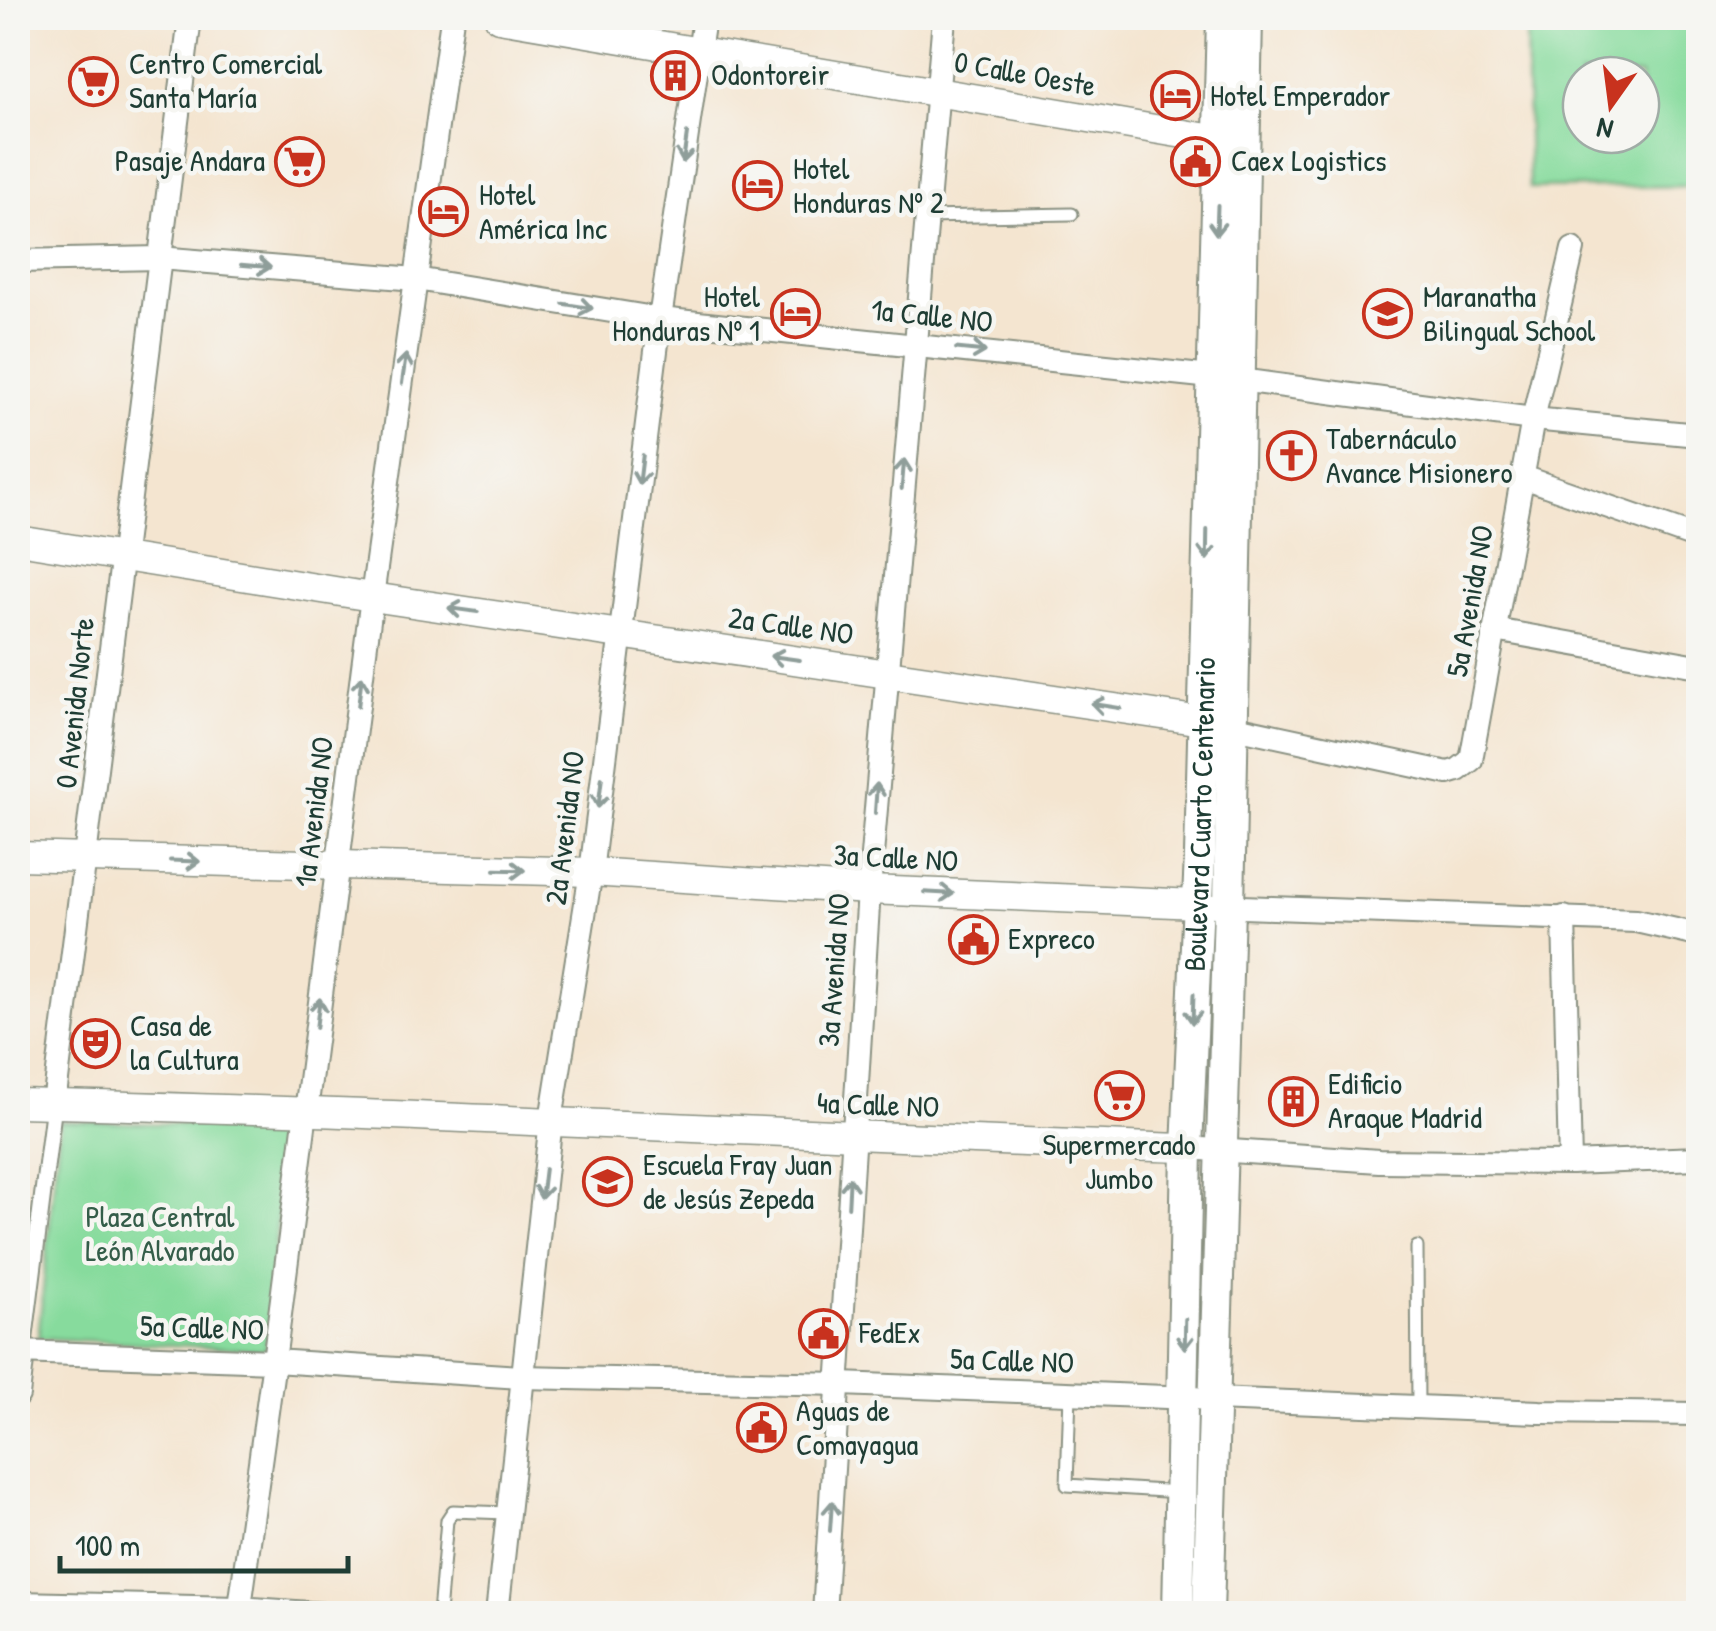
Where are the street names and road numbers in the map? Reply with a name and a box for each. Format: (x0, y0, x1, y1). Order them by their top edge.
street label: 0 Calle Oeste (951, 41, 1099, 105)
street label: 1a Calle NO (869, 289, 995, 341)
street label: 5a Avenida NO (1436, 522, 1502, 680)
street label: 2a Calle NO (726, 596, 856, 654)
street label: 0 Avenida Norte (45, 616, 103, 790)
street label: Boulevard Cuarto Centenario (1174, 657, 1224, 972)
street label: 1a Avenida NO (284, 734, 342, 889)
street label: 2a Avenida NO (535, 749, 593, 907)
street label: 3a Calle NO (833, 834, 959, 880)
street label: 3a Avenida NO (808, 892, 858, 1048)
street label: 4a Calle NO (816, 1082, 940, 1126)
street label: 5a Calle NO (139, 1305, 265, 1349)
street label: 5a Calle NO (949, 1338, 1075, 1382)

